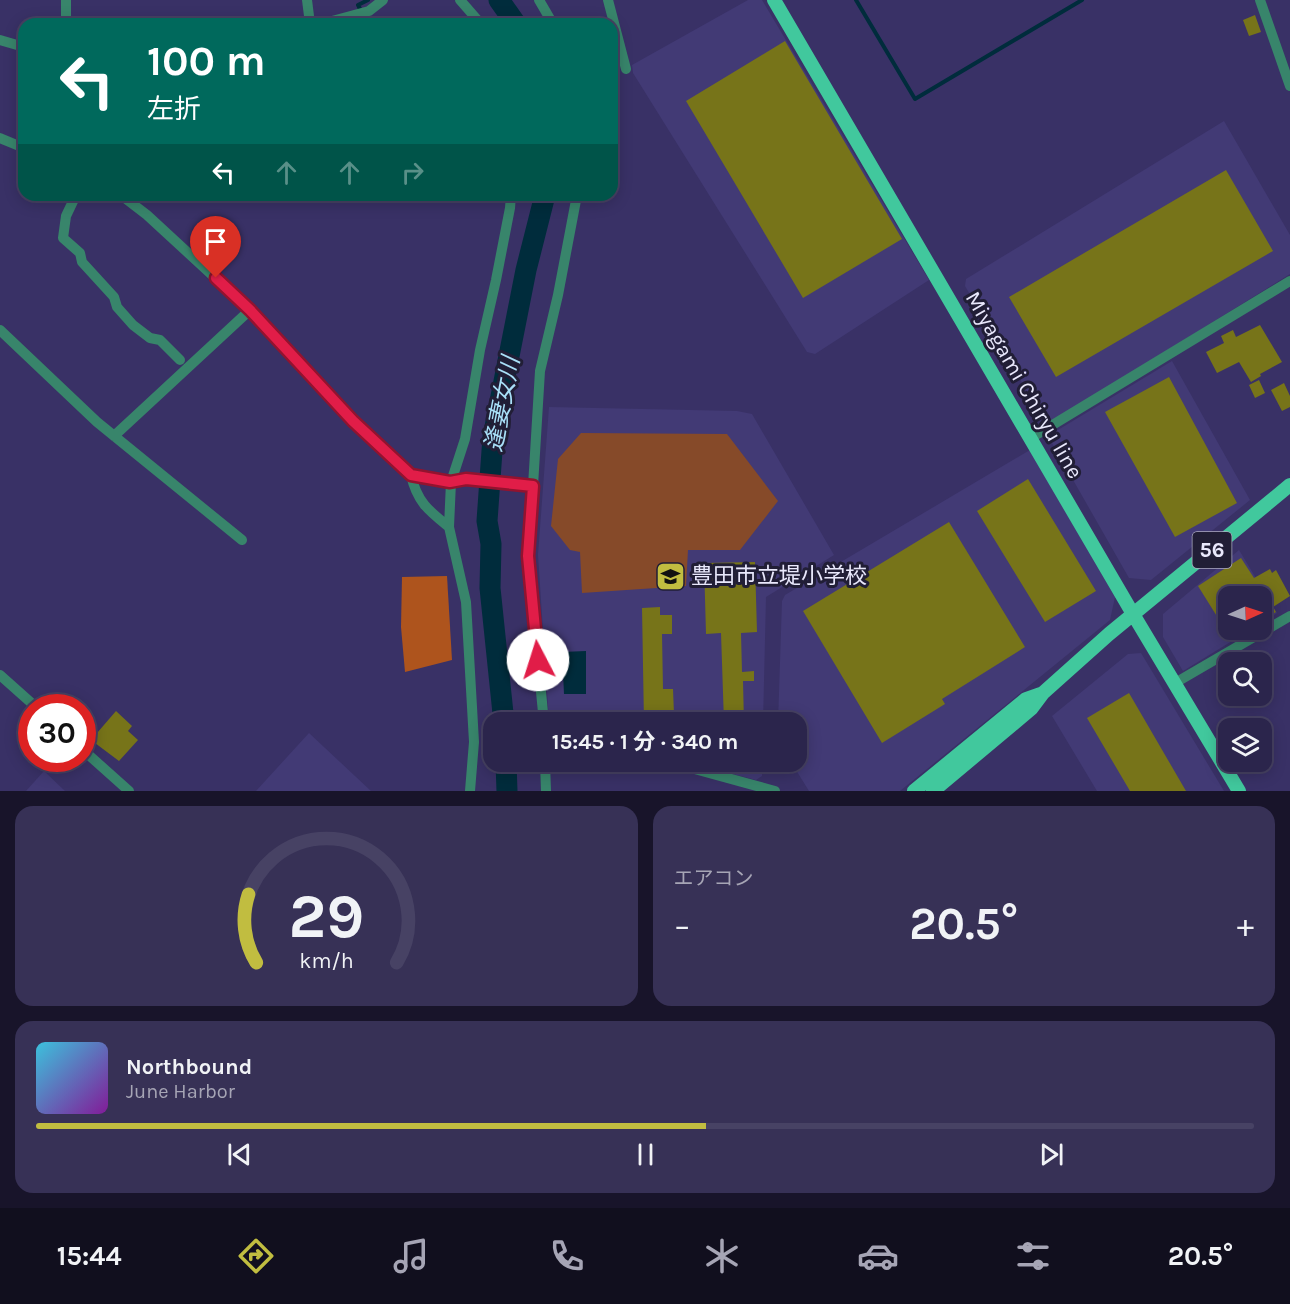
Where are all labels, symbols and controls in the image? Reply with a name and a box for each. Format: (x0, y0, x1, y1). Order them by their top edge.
text: 100 m (147, 36, 266, 86)
icon: left (48, 42, 126, 120)
text: 左折 (147, 93, 201, 125)
icon: left (207, 156, 240, 189)
icon: ahead (270, 156, 303, 189)
icon: ahead (333, 156, 366, 189)
icon: right (396, 156, 429, 189)
pin (190, 216, 241, 278)
icon: arrive (199, 225, 232, 258)
street label: Miyagami Chiryu line (960, 287, 1088, 483)
water label: 逢妻女川 (479, 351, 525, 454)
road number: 56 (1192, 532, 1232, 568)
school or university icon: 豊田市立堤小学校 (654, 560, 686, 592)
place label: 豊田市立堤小学校 (691, 563, 867, 589)
north arrow (1218, 586, 1272, 640)
map controls (1218, 586, 1272, 772)
position arrow (506, 628, 570, 692)
button: search (1218, 652, 1272, 706)
speed limit sign: 30 (18, 694, 96, 772)
button: layers (1218, 718, 1272, 772)
text: 15:45 · 1 分 · 340 m (552, 729, 738, 755)
text: エアコン (674, 867, 754, 890)
text: 29 (288, 880, 364, 953)
text: 20.5° (909, 898, 1018, 950)
text: − (674, 906, 691, 944)
text: + (1237, 906, 1254, 944)
text: km/h (299, 948, 353, 973)
text: Northbound (126, 1054, 252, 1080)
text: June Harbor (126, 1080, 235, 1103)
icon: previous (223, 1138, 256, 1171)
icon: pause (629, 1138, 662, 1171)
icon: next (1035, 1138, 1068, 1171)
icon: directions (235, 1235, 277, 1277)
icon: music (390, 1235, 432, 1277)
icon: phone (546, 1235, 588, 1277)
icon: climate (701, 1235, 743, 1277)
icon: car (857, 1235, 899, 1277)
icon: filters (1012, 1235, 1054, 1277)
text: 15:44 (57, 1240, 121, 1272)
text: 20.5° (1168, 1240, 1233, 1272)

